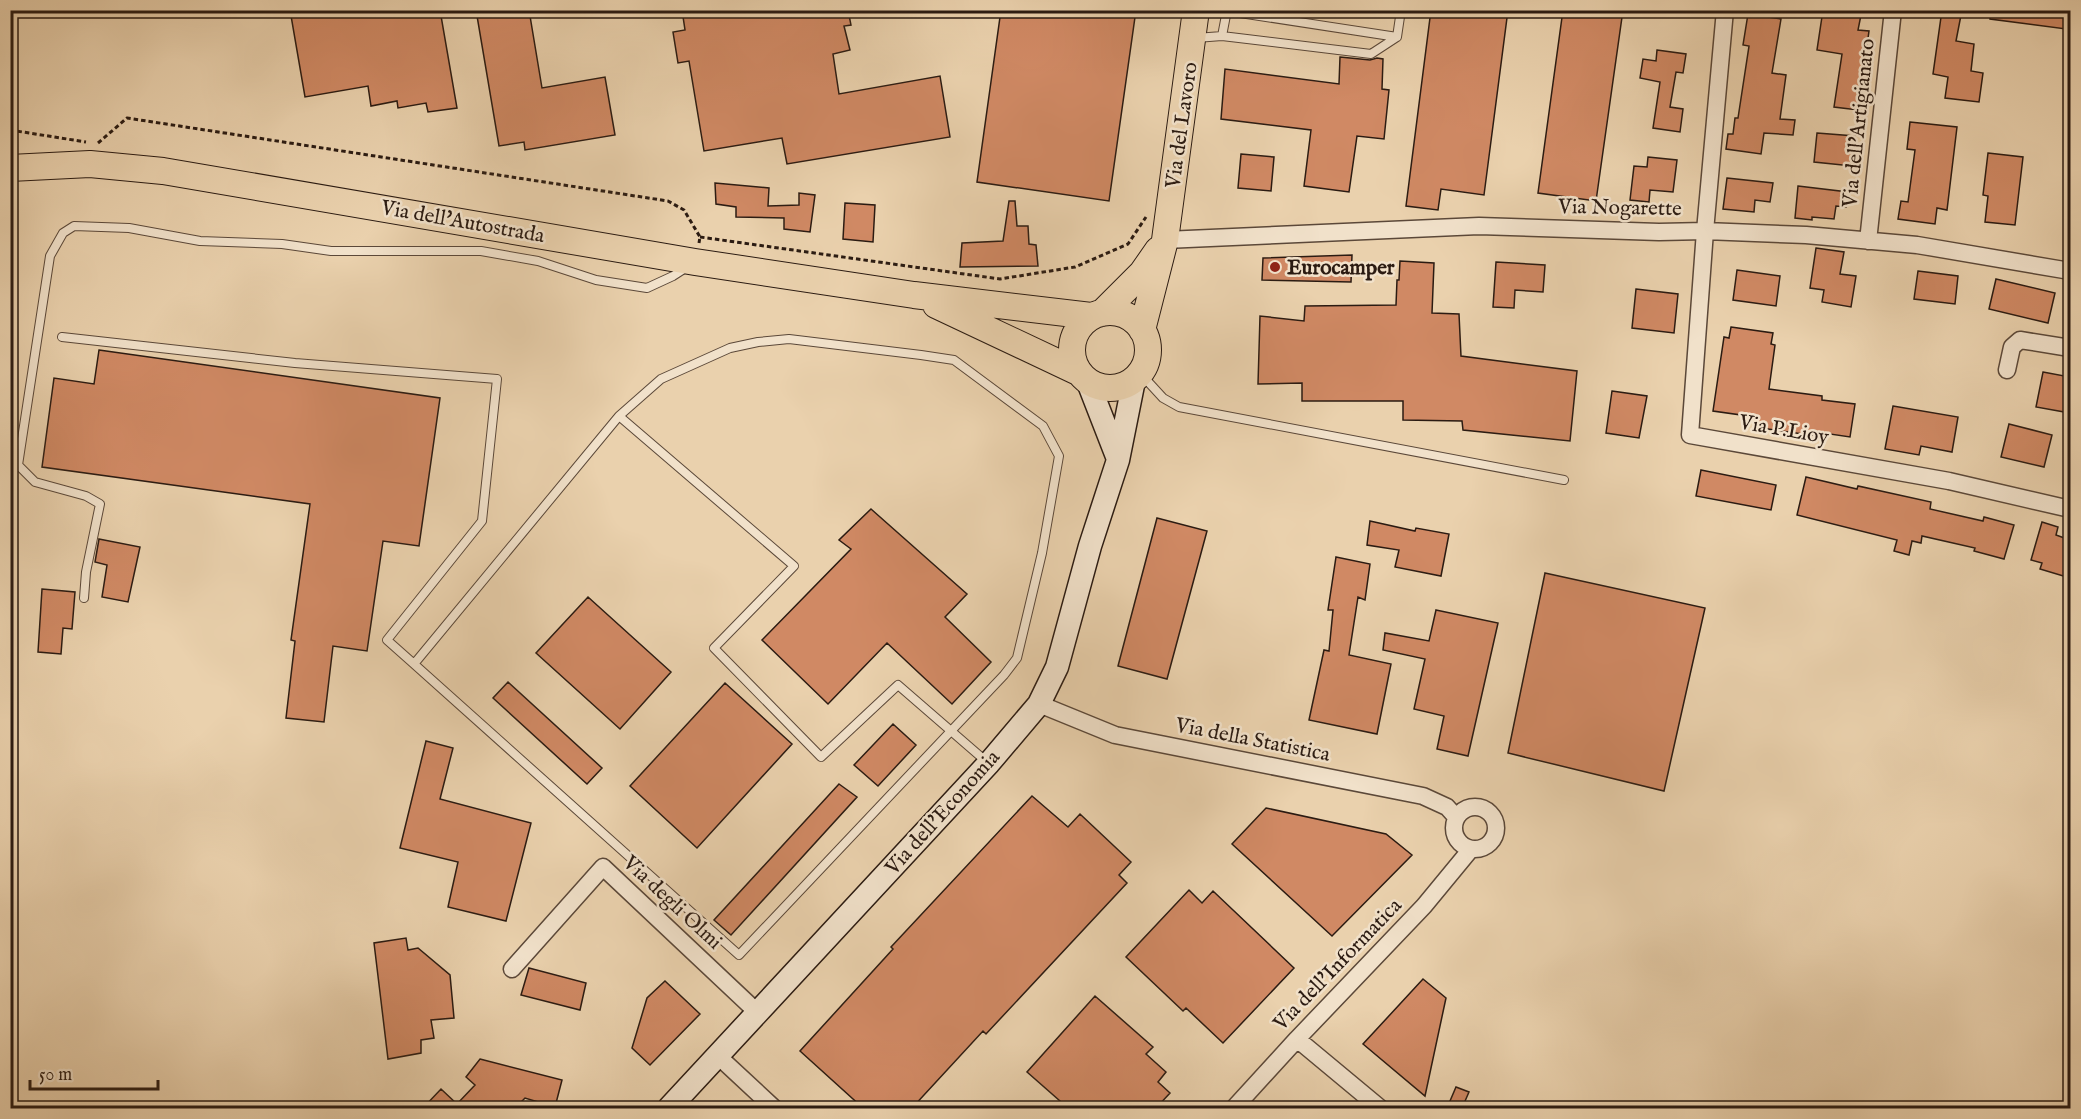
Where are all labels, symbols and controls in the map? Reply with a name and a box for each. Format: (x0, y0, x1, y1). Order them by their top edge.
street label: Via dell'Artigianato (1837, 37, 1882, 210)
street label: Via del Lavoro (1160, 60, 1205, 191)
street label: Via Nogarette (1557, 194, 1682, 223)
street label: Via dell'Autostrada (378, 195, 547, 250)
place label: Eurocamper (1287, 255, 1395, 282)
marker: Eurocamper (1268, 260, 1282, 274)
street label: Via P.Lioy (1736, 409, 1831, 452)
street label: Via della Statistica (1172, 712, 1333, 769)
street label: Via dell'Economia (879, 744, 1007, 882)
street label: Via degli Olmi (616, 850, 727, 956)
street label: Via dell'Informatica (1267, 892, 1409, 1038)
scale bar (30, 1053, 158, 1091)
text: 50 m (39, 1064, 72, 1087)

